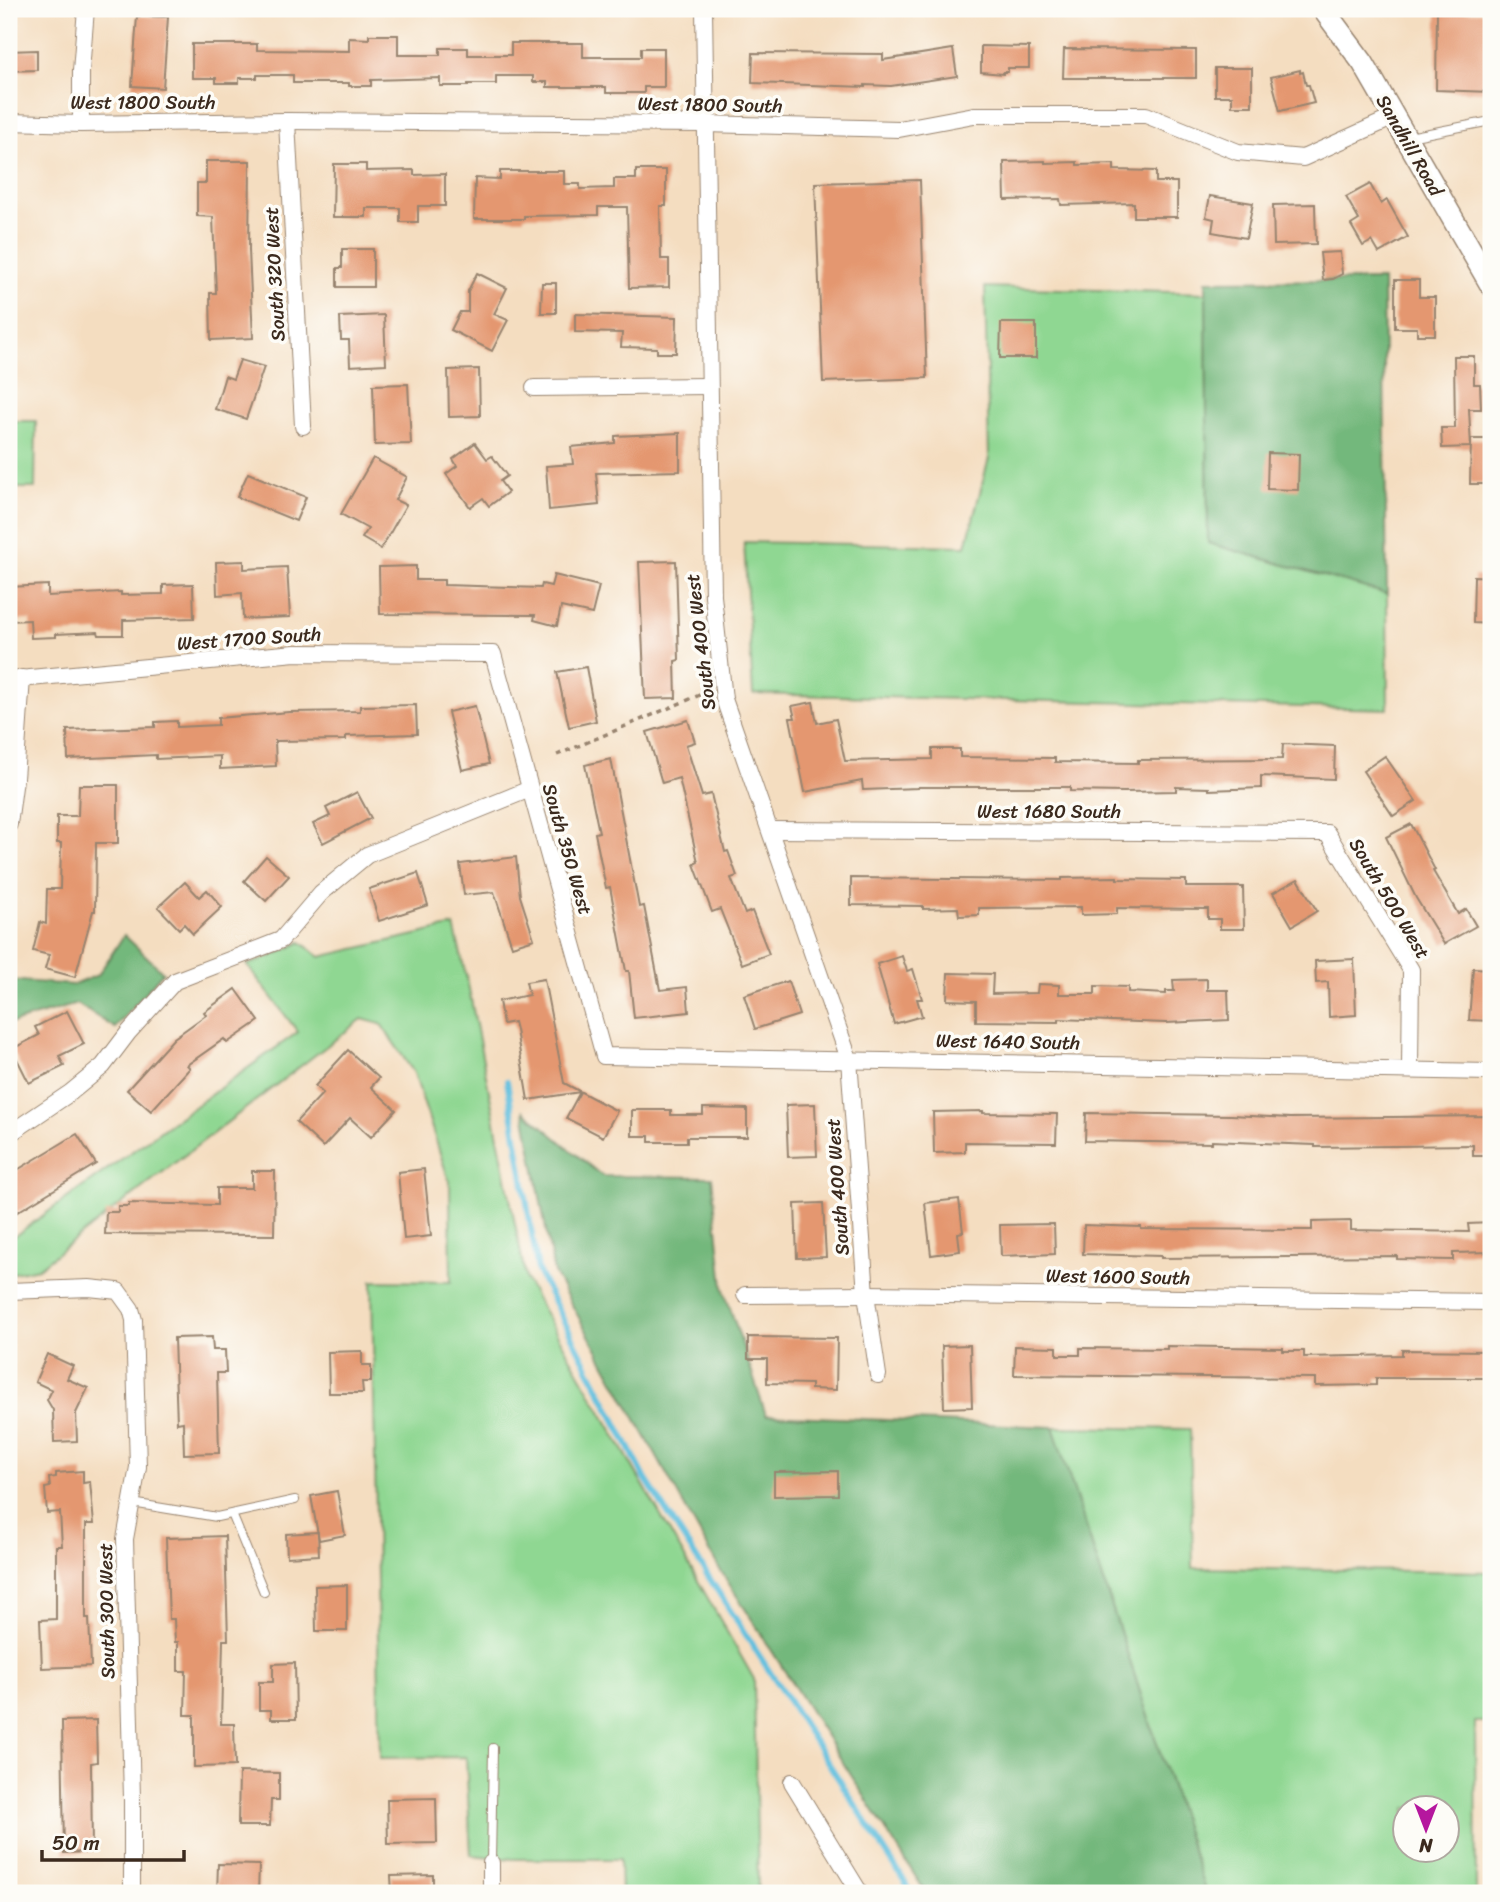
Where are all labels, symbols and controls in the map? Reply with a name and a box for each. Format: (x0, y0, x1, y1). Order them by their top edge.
street label: West 1800 South (71, 86, 216, 119)
street label: West 1800 South (637, 87, 783, 122)
street label: Sandhill Road (1367, 88, 1453, 204)
street label: South 320 West (254, 206, 295, 342)
street label: South 400 West (676, 572, 725, 712)
street label: West 1700 South (176, 617, 322, 660)
street label: South 350 West (533, 780, 602, 919)
street label: West 1680 South (977, 795, 1121, 828)
street label: South 500 West (1340, 831, 1439, 965)
street label: West 1640 South (936, 1024, 1080, 1059)
street label: South 400 West (816, 1117, 859, 1257)
street label: West 1600 South (1046, 1259, 1190, 1294)
street label: South 300 West (89, 1543, 124, 1679)
north arrow (1392, 1794, 1462, 1864)
scale bar (42, 1818, 184, 1862)
text: 50 m (52, 1824, 100, 1862)
text: N (1419, 1829, 1434, 1862)

